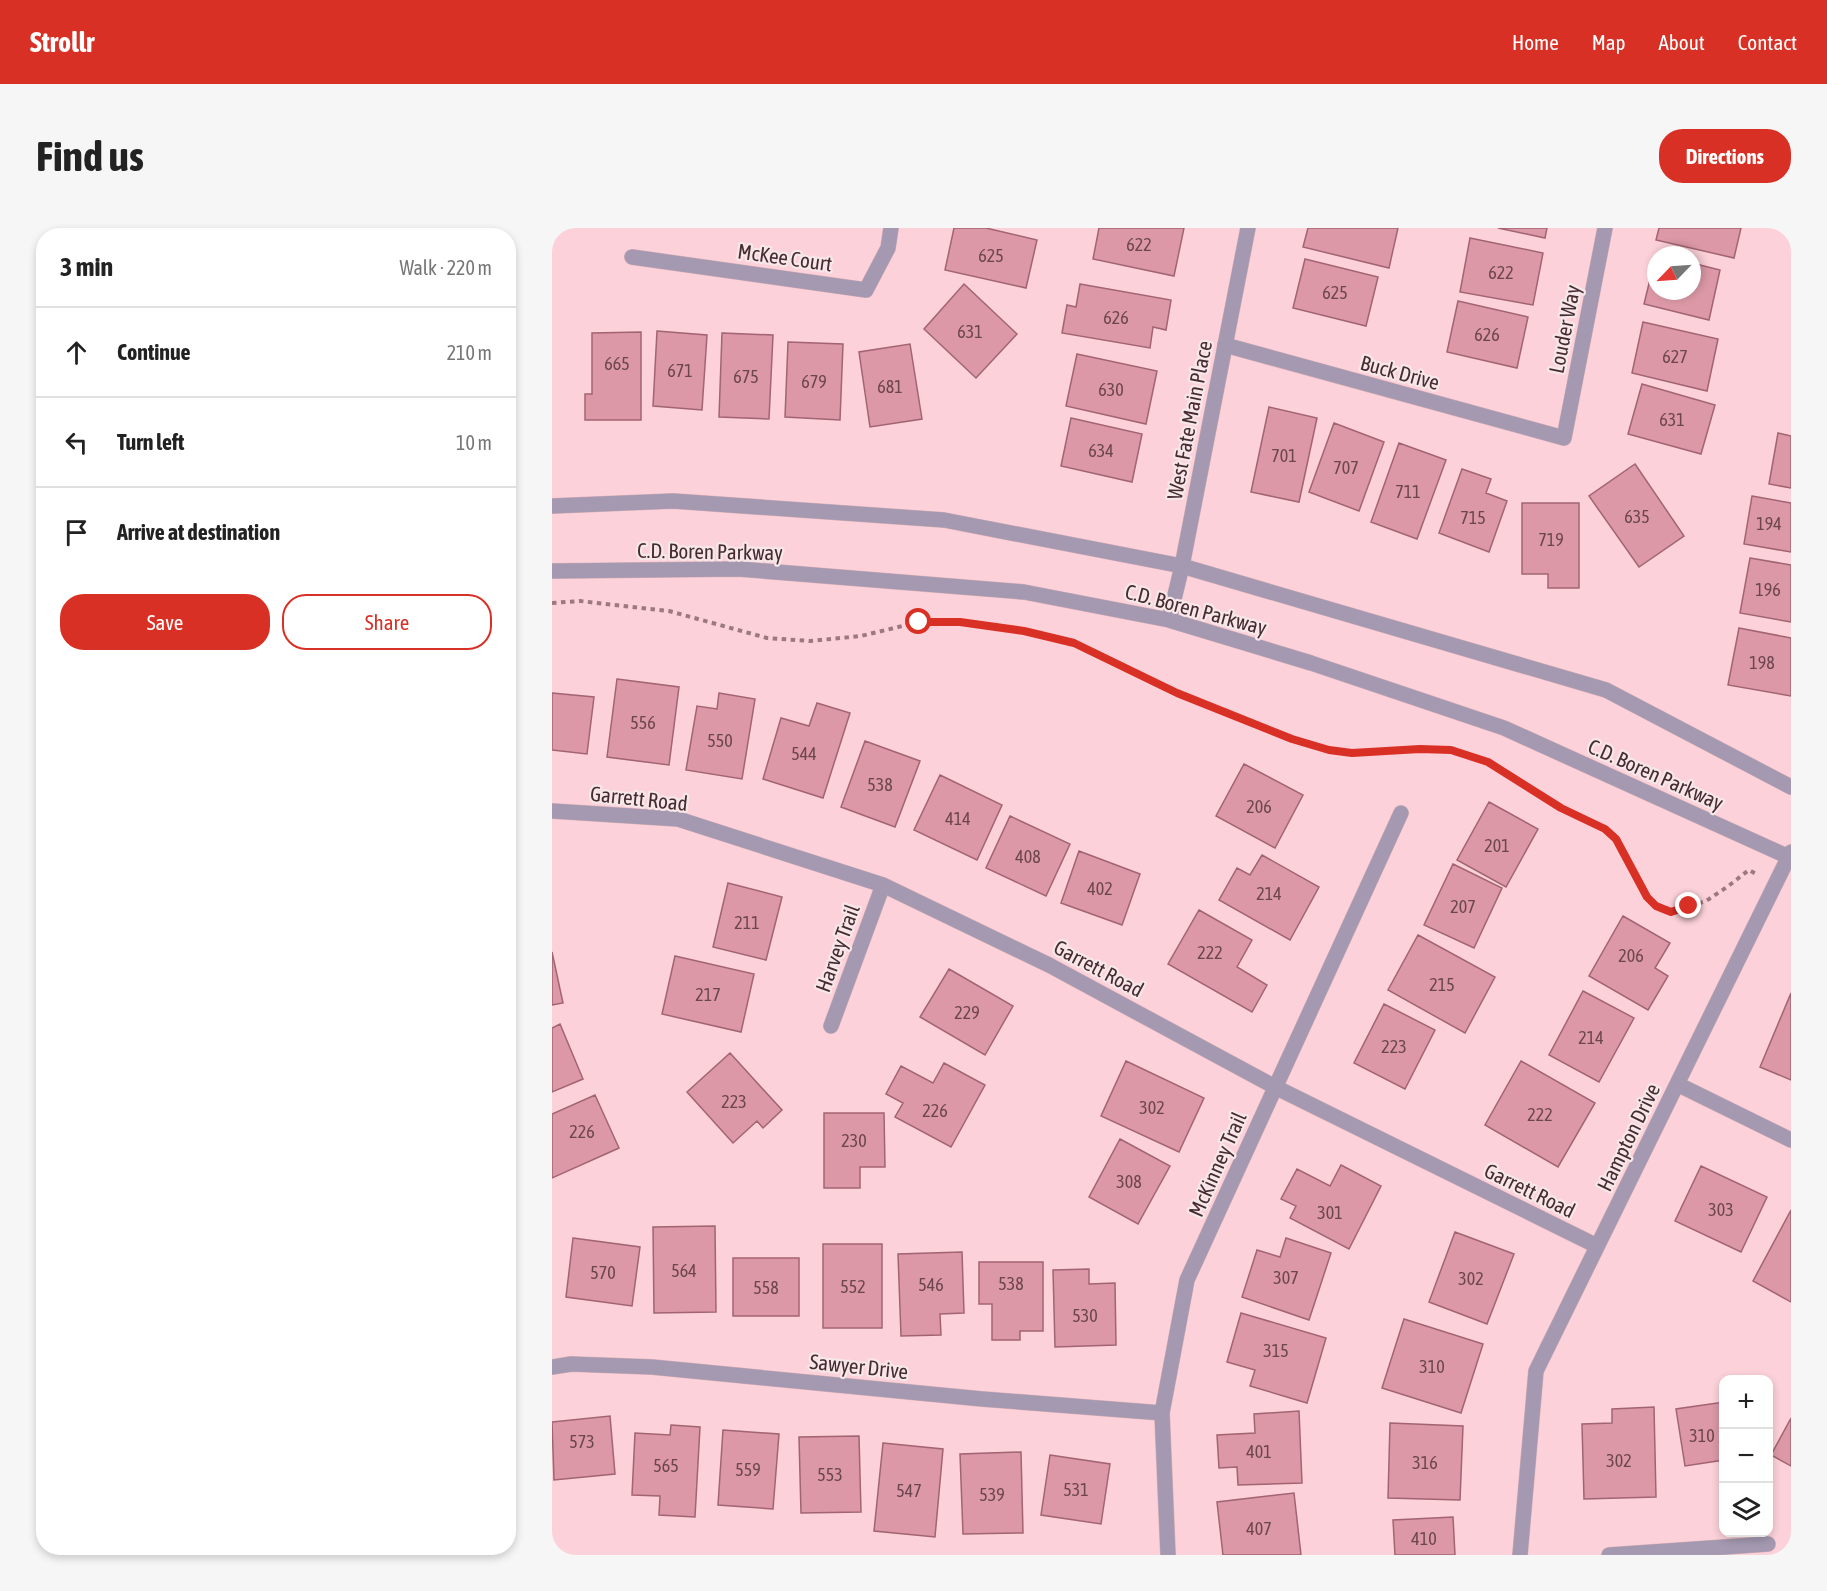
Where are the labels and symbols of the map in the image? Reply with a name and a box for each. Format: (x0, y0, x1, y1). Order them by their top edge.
house number: 622 (1126, 234, 1152, 255)
street label: McKee Court (736, 239, 834, 275)
house number: 625 (978, 245, 1004, 266)
north arrow (1647, 246, 1701, 300)
house number: 622 (1488, 262, 1514, 283)
house number: 625 (1322, 282, 1348, 303)
street label: Louder Way (1544, 282, 1584, 375)
house number: 626 (1103, 307, 1129, 328)
house number: 631 (957, 321, 983, 342)
house number: 626 (1474, 324, 1500, 345)
street label: West Fate Main Place (1162, 339, 1216, 501)
house number: 627 (1662, 346, 1688, 367)
street label: Buck Drive (1358, 350, 1442, 394)
house number: 665 (604, 353, 630, 374)
house number: 671 (667, 360, 693, 381)
house number: 675 (733, 366, 759, 387)
house number: 679 (801, 371, 827, 392)
house number: 681 (877, 376, 903, 397)
house number: 630 (1098, 379, 1124, 400)
house number: 631 (1659, 409, 1685, 430)
house number: 634 (1088, 440, 1114, 461)
house number: 701 (1271, 445, 1297, 466)
house number: 707 (1333, 457, 1359, 478)
house number: 711 (1395, 481, 1421, 502)
house number: 635 (1624, 506, 1650, 527)
house number: 715 (1460, 507, 1486, 528)
house number: 194 (1756, 513, 1782, 534)
house number: 719 (1538, 529, 1564, 550)
street label: C.D. Boren Parkway (637, 538, 783, 564)
street label: C.D. Boren Parkway (1123, 579, 1270, 640)
house number: 196 (1755, 579, 1781, 600)
route start (905, 608, 931, 634)
house number: 198 (1749, 652, 1775, 673)
house number: 556 (630, 712, 656, 733)
house number: 550 (707, 730, 733, 751)
street label: C.D. Boren Parkway (1585, 733, 1728, 815)
house number: 544 (791, 743, 817, 764)
house number: 538 (867, 774, 893, 795)
street label: Garrett Road (589, 781, 689, 815)
house number: 206 (1246, 796, 1272, 817)
house number: 414 (945, 808, 971, 829)
house number: 201 (1484, 835, 1510, 856)
house number: 408 (1015, 846, 1041, 867)
house number: 402 (1087, 878, 1113, 899)
house number: 214 (1256, 883, 1282, 904)
route end (1675, 892, 1701, 918)
house number: 207 (1450, 896, 1476, 917)
street label: Harvey Trail (810, 901, 864, 995)
house number: 211 (734, 912, 760, 933)
street label: Garrett Road (1050, 934, 1148, 1002)
house number: 222 (1197, 942, 1223, 963)
house number: 206 (1618, 945, 1644, 966)
house number: 215 (1429, 974, 1455, 995)
house number: 217 (695, 984, 721, 1005)
house number: 229 (954, 1002, 980, 1023)
house number: 214 (1578, 1027, 1604, 1048)
house number: 223 (1381, 1036, 1407, 1057)
street label: Hampton Drive (1592, 1079, 1664, 1195)
house number: 223 (721, 1091, 747, 1112)
house number: 302 (1139, 1097, 1165, 1118)
house number: 226 (922, 1100, 948, 1121)
house number: 222 (1527, 1104, 1553, 1125)
street label: McKinney Trail (1183, 1108, 1251, 1220)
house number: 226 (569, 1121, 595, 1142)
house number: 230 (841, 1130, 867, 1151)
street label: Garrett Road (1481, 1158, 1579, 1222)
house number: 308 (1116, 1171, 1142, 1192)
house number: 303 (1708, 1199, 1734, 1220)
house number: 301 (1317, 1202, 1343, 1223)
house number: 564 (671, 1260, 697, 1281)
house number: 570 (590, 1262, 616, 1283)
house number: 307 (1273, 1267, 1299, 1288)
house number: 302 (1458, 1268, 1484, 1289)
house number: 538 (998, 1273, 1024, 1294)
house number: 546 (918, 1274, 944, 1295)
house number: 552 (840, 1276, 866, 1297)
house number: 558 (753, 1277, 779, 1298)
house number: 530 (1072, 1305, 1098, 1326)
house number: 315 (1263, 1340, 1289, 1361)
street label: Sawyer Drive (809, 1349, 909, 1383)
house number: 310 (1419, 1356, 1445, 1377)
house number: 310 (1689, 1425, 1715, 1446)
house number: 573 (569, 1431, 595, 1452)
house number: 401 (1246, 1441, 1272, 1462)
house number: 302 (1606, 1450, 1632, 1471)
house number: 316 (1412, 1452, 1438, 1473)
house number: 565 (653, 1455, 679, 1476)
house number: 559 (735, 1459, 761, 1480)
house number: 553 (817, 1464, 843, 1485)
house number: 531 (1063, 1479, 1089, 1500)
house number: 547 (896, 1480, 922, 1501)
house number: 539 (979, 1484, 1005, 1505)
house number: 407 (1246, 1518, 1272, 1539)
house number: 410 (1411, 1528, 1437, 1549)

